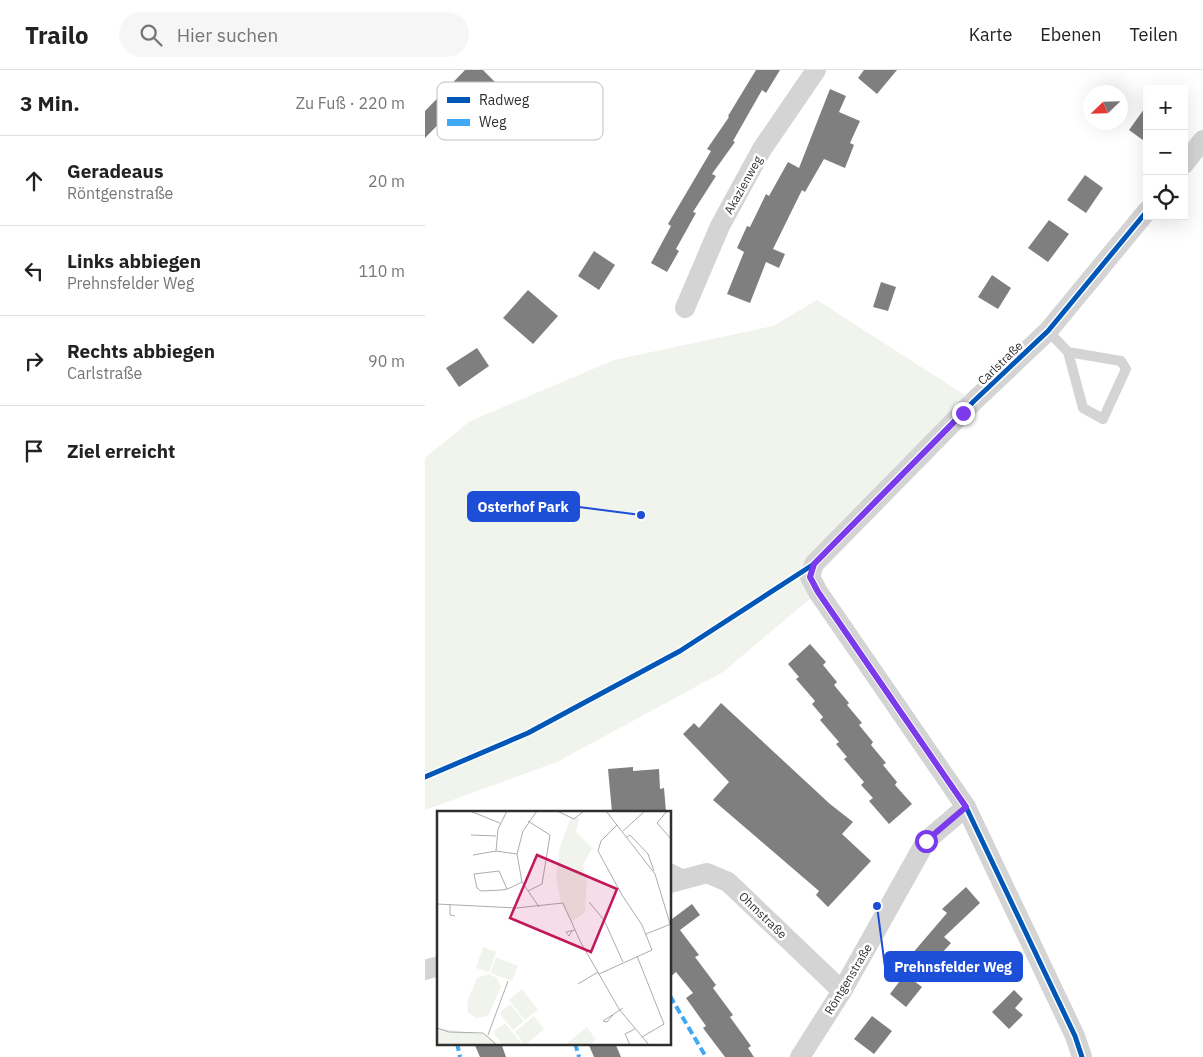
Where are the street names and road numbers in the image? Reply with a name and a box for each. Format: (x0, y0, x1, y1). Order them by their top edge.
street label: Akazienweg (721, 153, 765, 217)
street label: Carlstraße (974, 338, 1026, 388)
street label: Ohmstraße (736, 888, 790, 942)
street label: Röntgenstraße (821, 941, 875, 1017)

